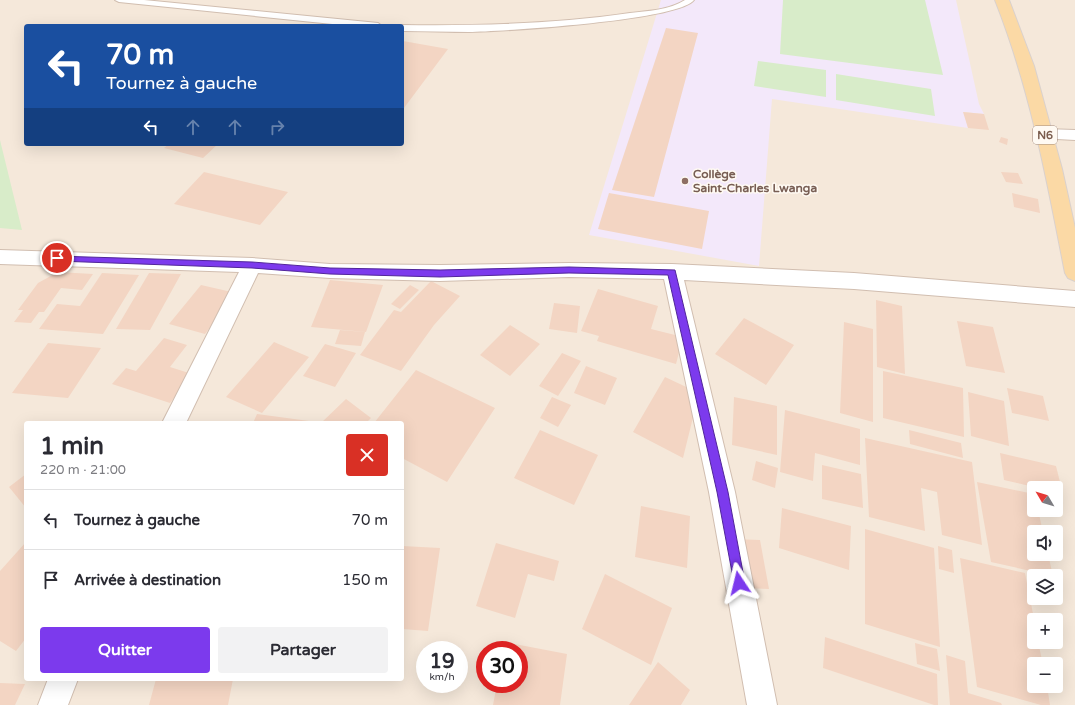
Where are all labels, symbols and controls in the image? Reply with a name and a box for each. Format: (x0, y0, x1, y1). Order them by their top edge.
text: 70 m (106, 38, 174, 72)
icon: left (40, 40, 92, 92)
text: Tournez à gauche (106, 72, 257, 94)
icon: left (140, 116, 162, 138)
icon: ahead (182, 116, 204, 138)
icon: ahead (224, 116, 246, 138)
icon: right (266, 116, 288, 138)
road number: N6 (1033, 126, 1057, 144)
place label: Collège Saint-Charles Lwanga (693, 167, 817, 196)
marker: Collège Saint-Charles Lwanga (680, 176, 690, 186)
pin (40, 241, 74, 275)
icon: arrive (46, 247, 68, 269)
text: 1 min (40, 432, 104, 461)
button: close (346, 434, 388, 476)
text: 220 m · 21:00 (40, 462, 126, 478)
north arrow (1027, 481, 1063, 517)
map controls (1027, 481, 1063, 693)
icon: left (40, 509, 62, 531)
text: Tournez à gauche (74, 511, 200, 529)
text: 70 m (351, 511, 388, 529)
button: sound (1027, 525, 1063, 561)
position arrow (718, 562, 760, 604)
icon: arrive (40, 569, 62, 591)
button: layers (1027, 569, 1063, 605)
text: Arrivée à destination (74, 571, 221, 589)
text: 150 m (342, 571, 388, 589)
button: + (1027, 613, 1063, 649)
button: Quitter (40, 627, 210, 673)
button: Partager (218, 627, 388, 673)
speed limit sign: 30 (476, 641, 528, 693)
text: 19 (429, 650, 455, 674)
button: − (1027, 657, 1063, 693)
text: km/h (429, 671, 455, 683)

